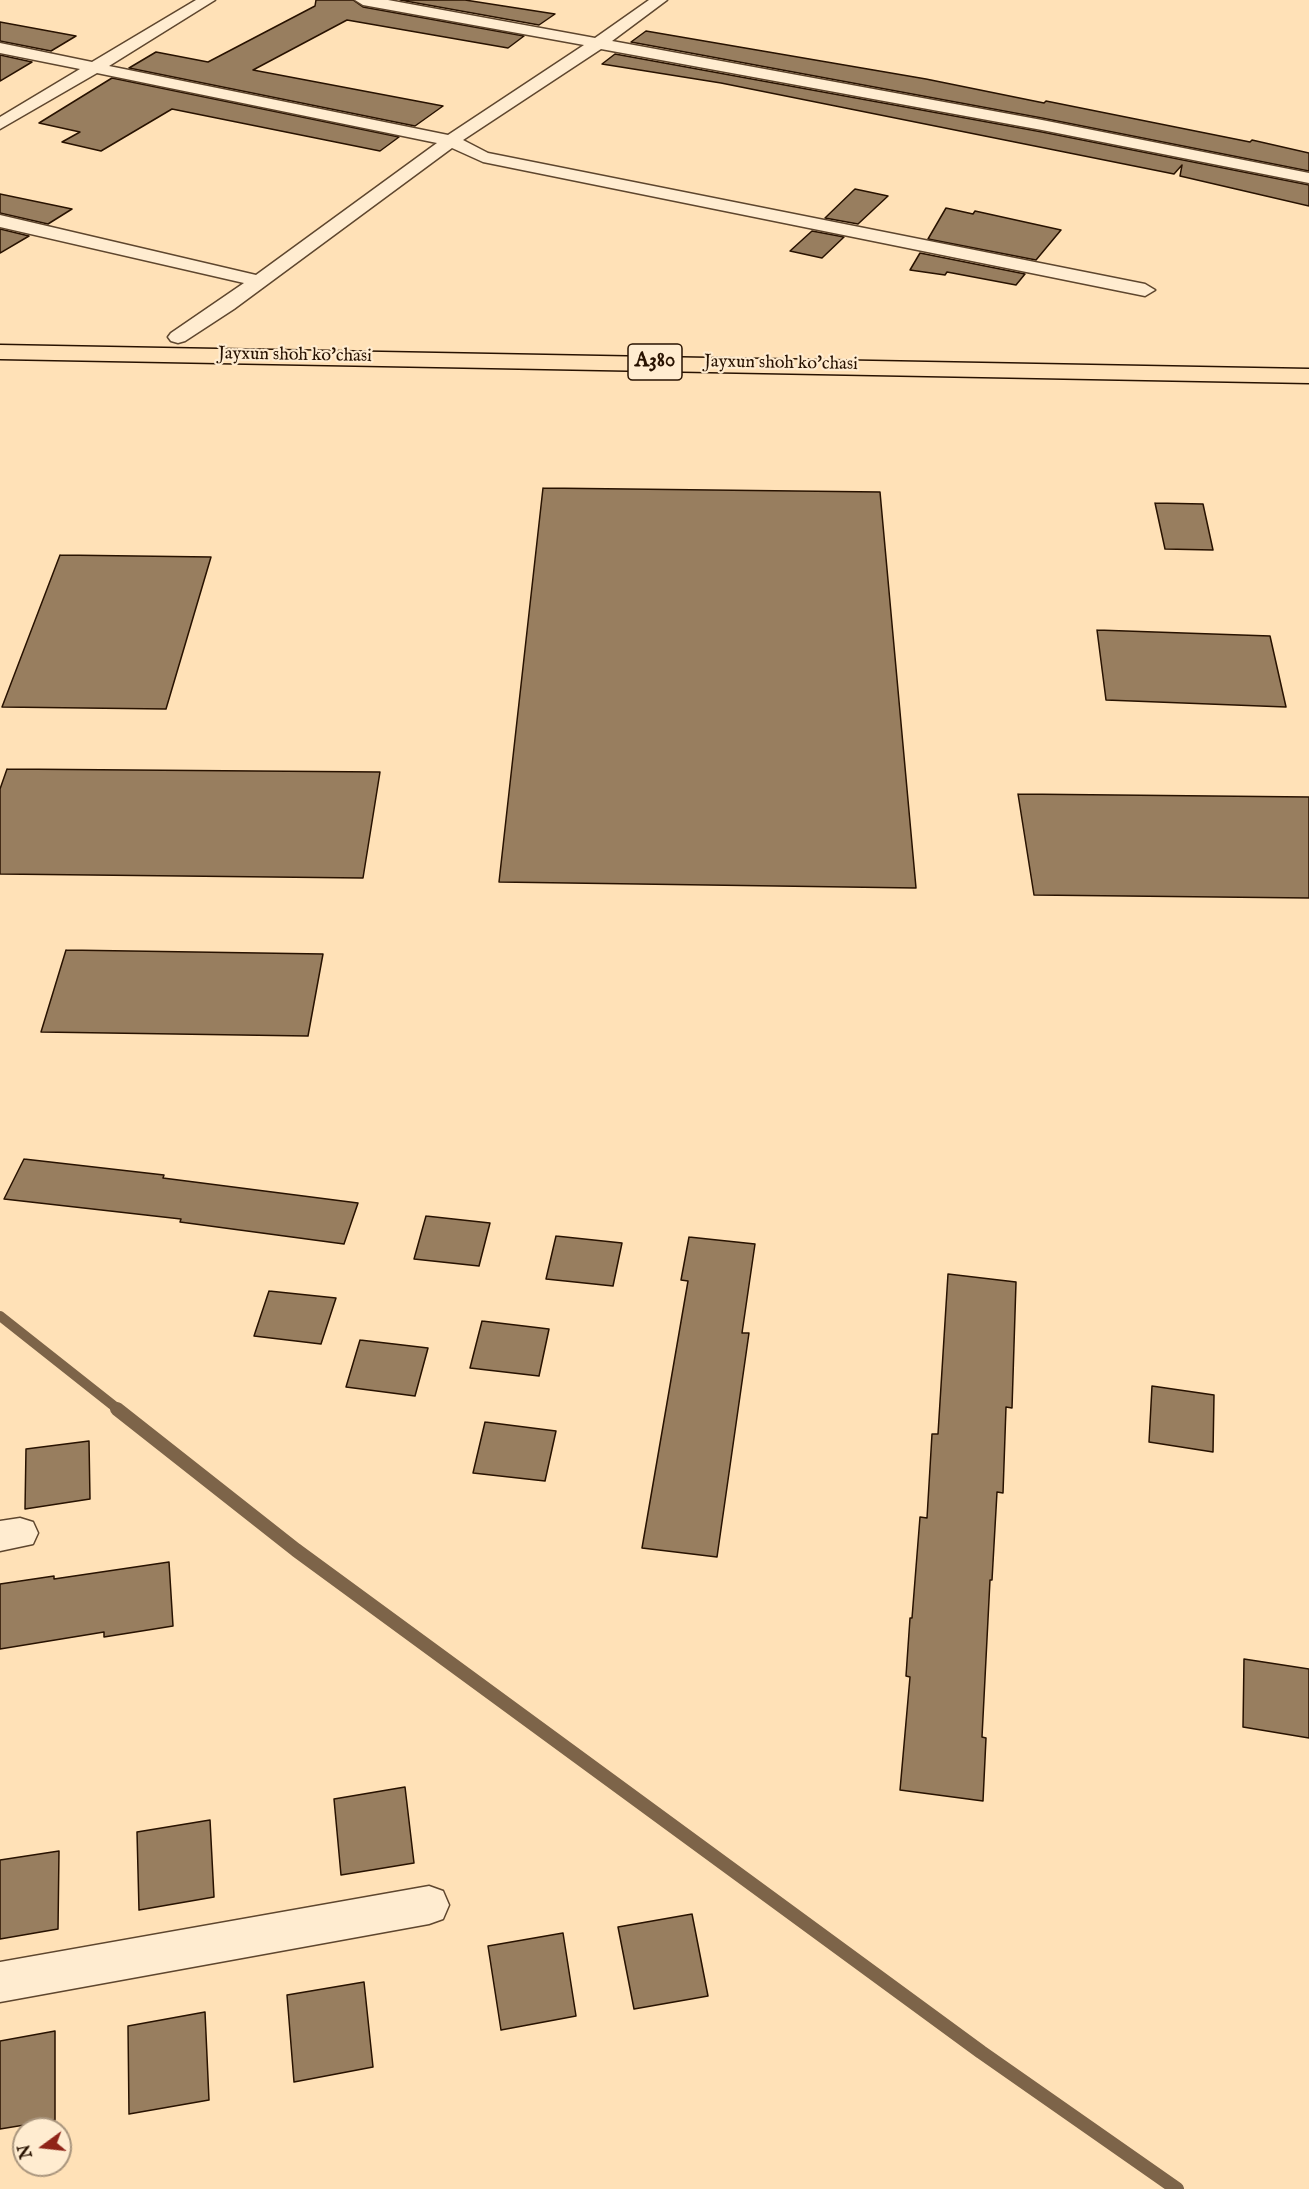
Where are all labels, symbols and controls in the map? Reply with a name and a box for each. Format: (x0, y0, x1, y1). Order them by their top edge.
street label: Jayxun shoh ko'chasi (218, 344, 372, 368)
road number: A380 (628, 344, 682, 380)
street label: Jayxun shoh ko'chasi (704, 352, 858, 376)
north arrow (12, 2117, 72, 2177)
text: N (15, 2142, 38, 2160)

